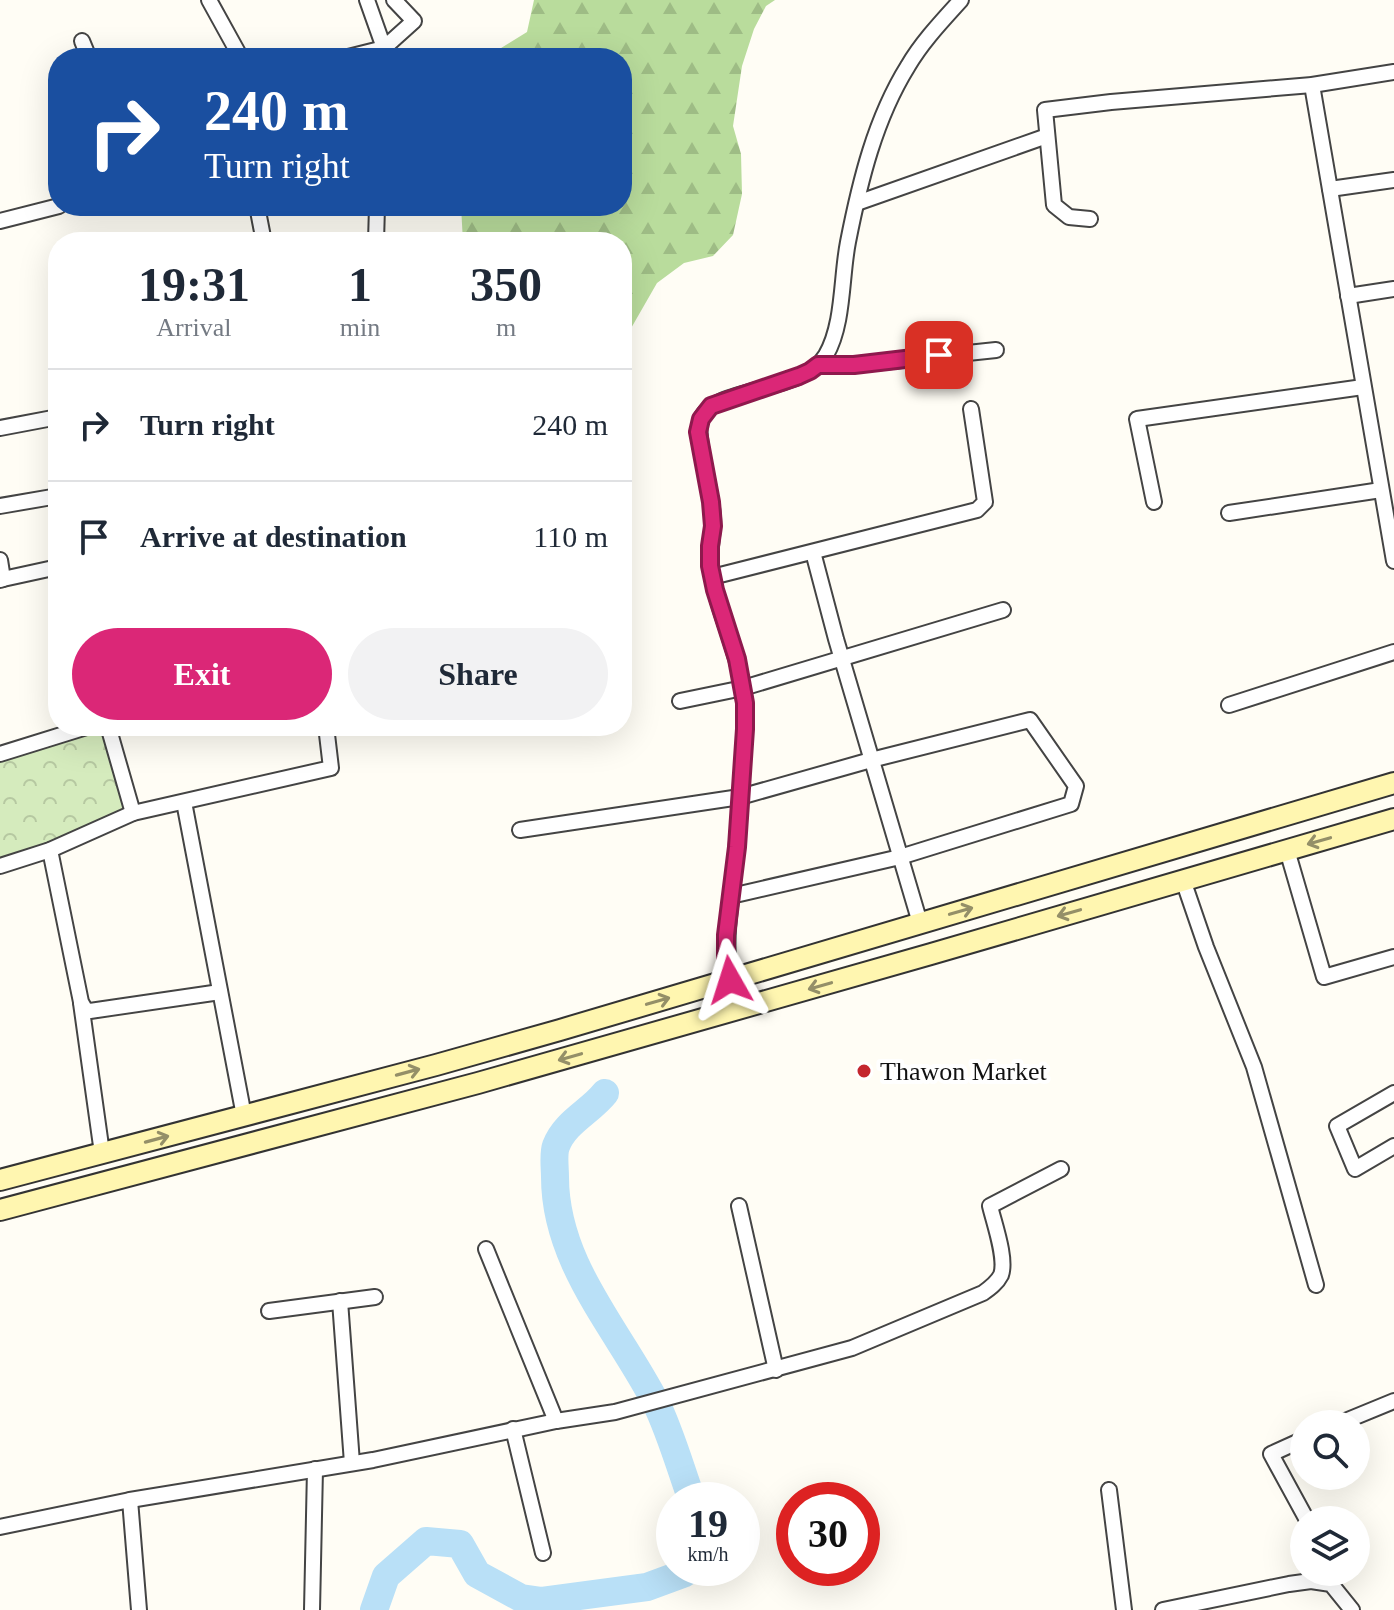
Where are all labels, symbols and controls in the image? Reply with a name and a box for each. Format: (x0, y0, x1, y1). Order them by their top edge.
icon: right (72, 80, 176, 184)
text: 240 m (204, 80, 349, 142)
text: Turn right (204, 146, 350, 186)
text: 19:31 (138, 258, 250, 311)
text: 1 (348, 258, 372, 311)
text: 350 (470, 258, 542, 311)
text: Arrival (156, 313, 231, 342)
text: min (340, 313, 380, 342)
text: m (496, 313, 516, 342)
pin (905, 321, 973, 389)
icon: arrive (917, 333, 961, 377)
icon: right (72, 403, 116, 447)
text: Turn right (140, 408, 275, 441)
text: 240 m (532, 408, 608, 441)
icon: arrive (72, 515, 116, 559)
text: Arrive at destination (140, 520, 407, 553)
text: 110 m (533, 520, 608, 553)
button: Exit (72, 628, 332, 720)
button: Share (348, 628, 608, 720)
one-way arrow (1307, 834, 1333, 849)
one-way arrow (948, 903, 973, 918)
one-way arrow (1057, 906, 1083, 921)
position arrow (688, 938, 772, 1022)
one-way arrow (807, 979, 833, 994)
one-way arrow (645, 993, 670, 1007)
one-way arrow (557, 1050, 583, 1065)
place label: Thawon Market (880, 1057, 1048, 1086)
marker: Thawon Market (855, 1062, 873, 1080)
one-way arrow (395, 1064, 420, 1079)
one-way arrow (143, 1130, 169, 1145)
map controls (1290, 1410, 1370, 1586)
button: search (1290, 1410, 1370, 1490)
speed limit sign: 30 (776, 1482, 880, 1586)
text: 19 (688, 1501, 728, 1546)
button: layers (1290, 1506, 1370, 1586)
text: km/h (687, 1543, 729, 1565)

